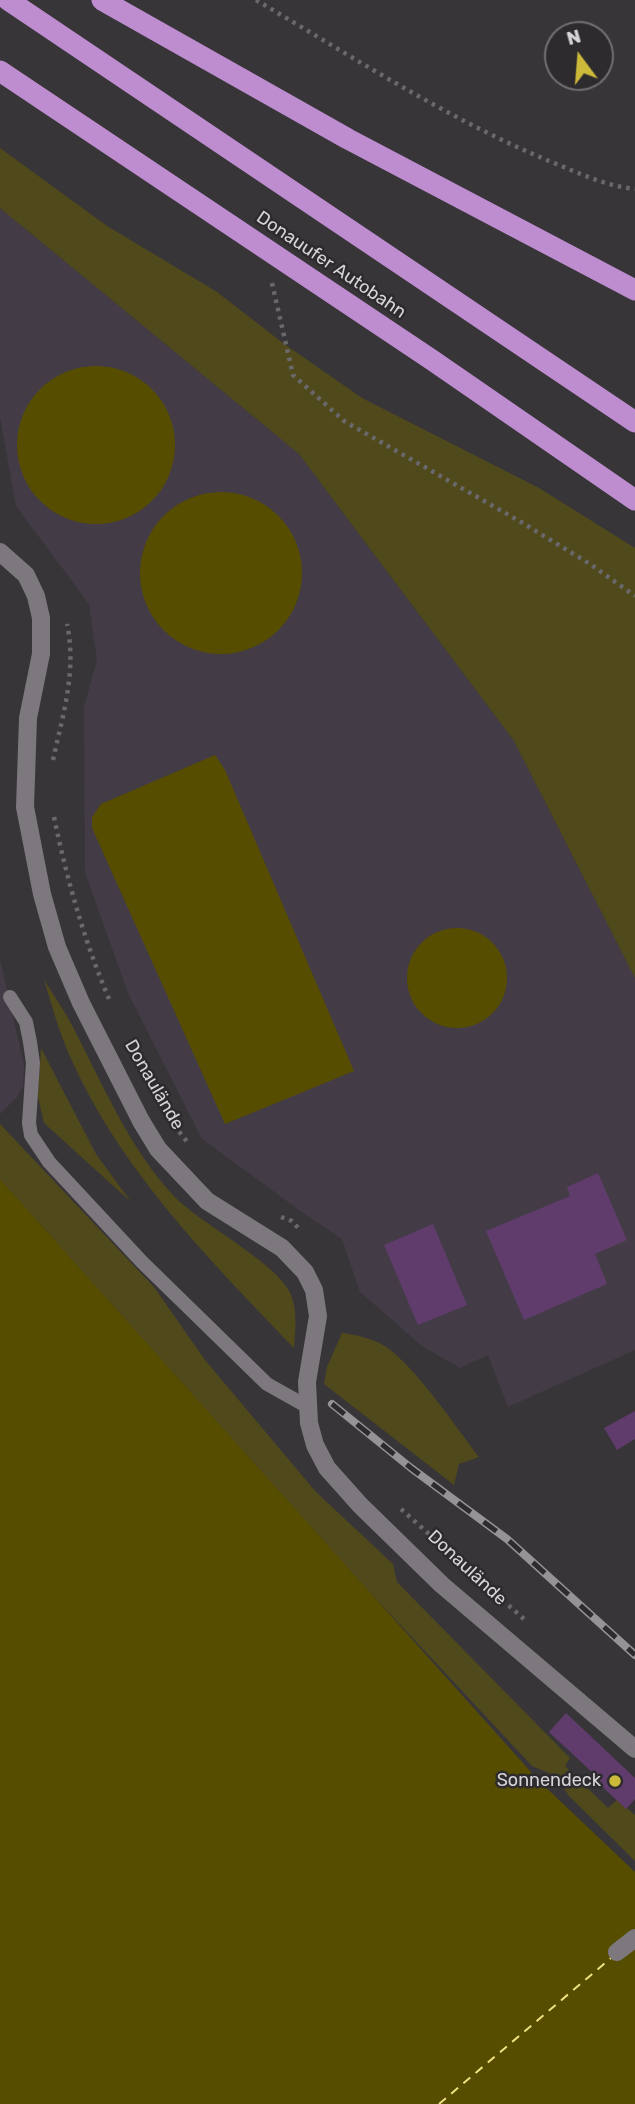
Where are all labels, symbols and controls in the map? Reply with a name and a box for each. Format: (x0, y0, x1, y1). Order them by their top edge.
north arrow (544, 21, 614, 91)
text: N (564, 24, 583, 50)
street label: Donauufer Autobahn (252, 207, 410, 323)
street label: Donaulände (120, 1036, 188, 1134)
street label: Donaulände (423, 1526, 511, 1610)
place label: Sonnendeck (497, 1770, 601, 1792)
marker: Sonnendeck (607, 1773, 623, 1789)

